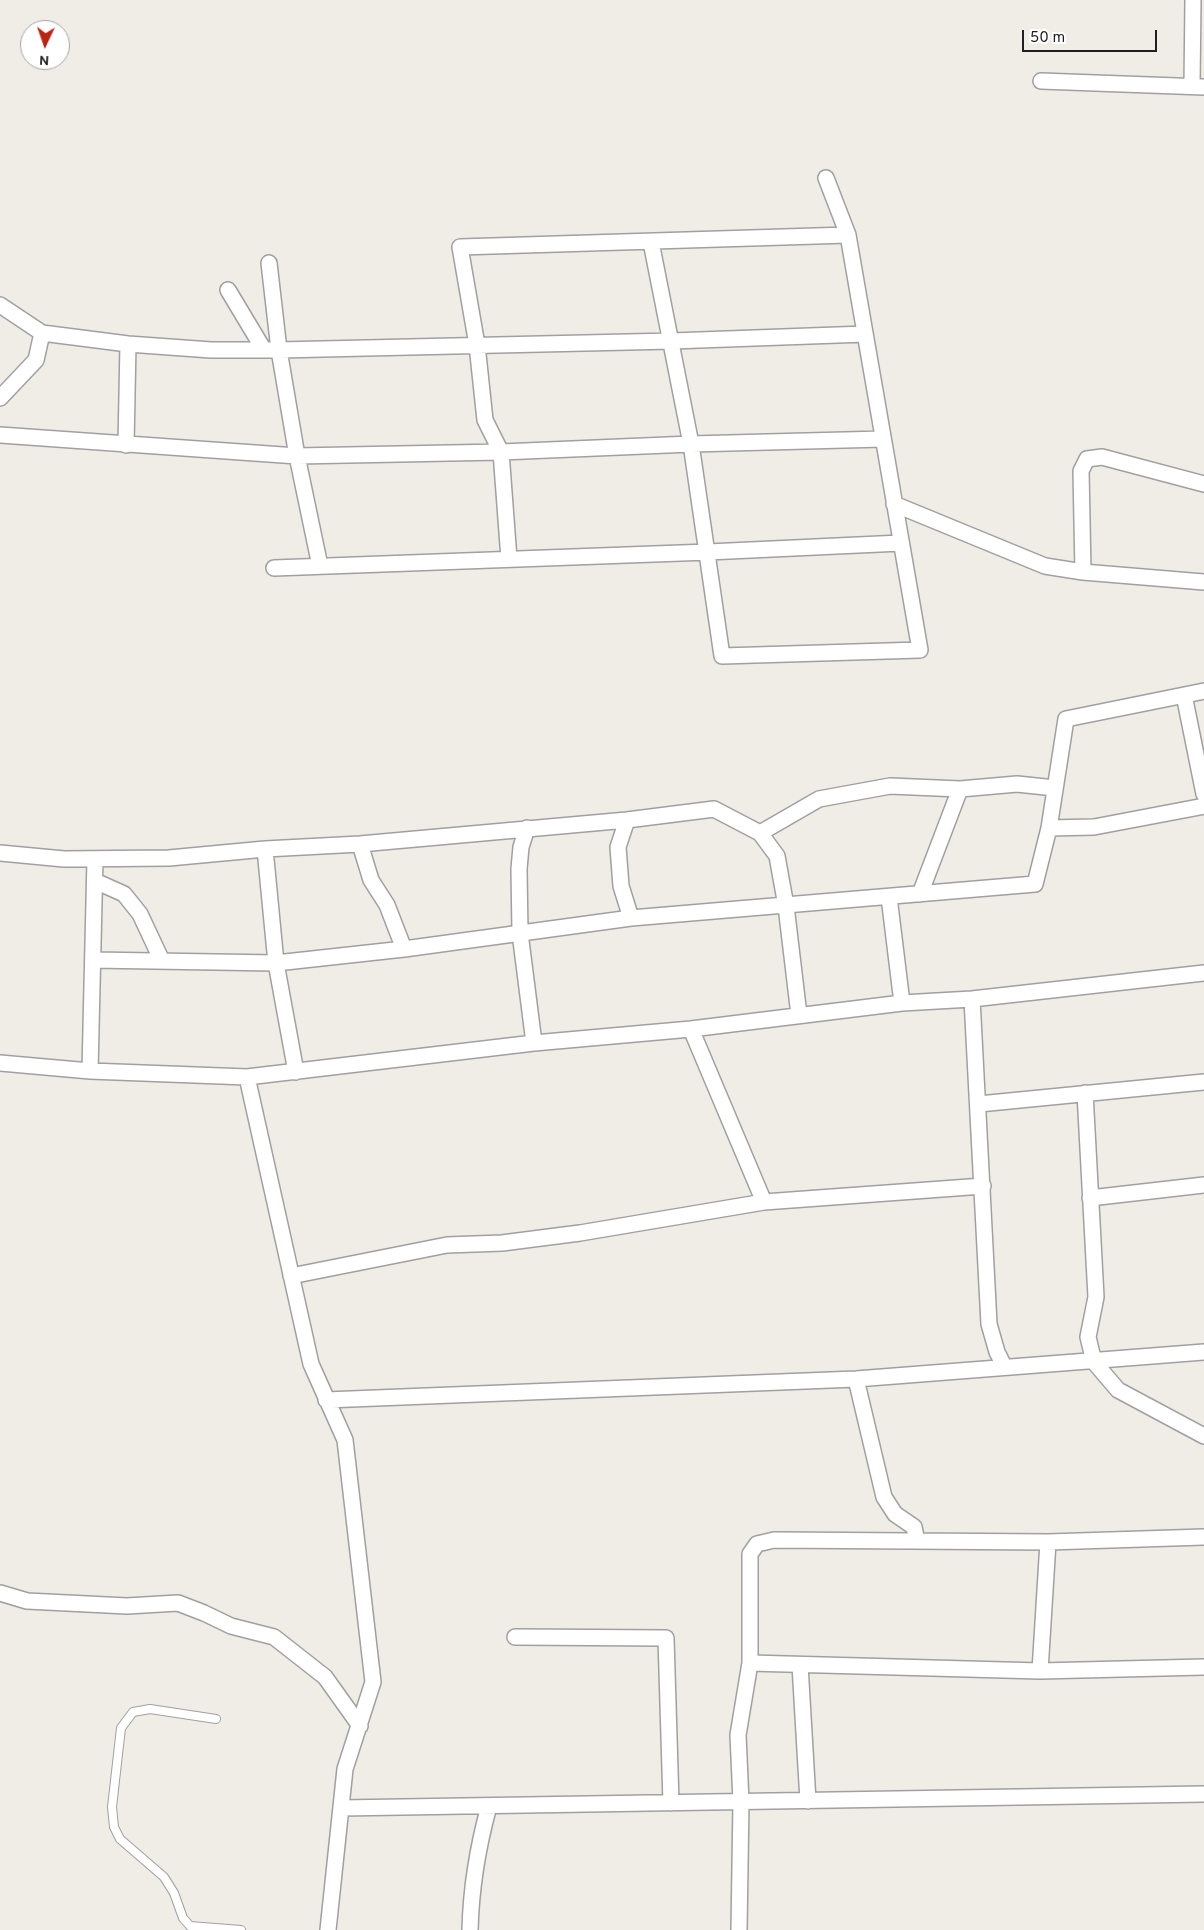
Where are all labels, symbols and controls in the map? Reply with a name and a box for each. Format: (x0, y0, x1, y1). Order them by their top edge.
north arrow (20, 20, 70, 70)
scale bar (1024, 20, 1159, 52)
text: 50 m (1030, 29, 1065, 48)
text: N (39, 51, 50, 68)

